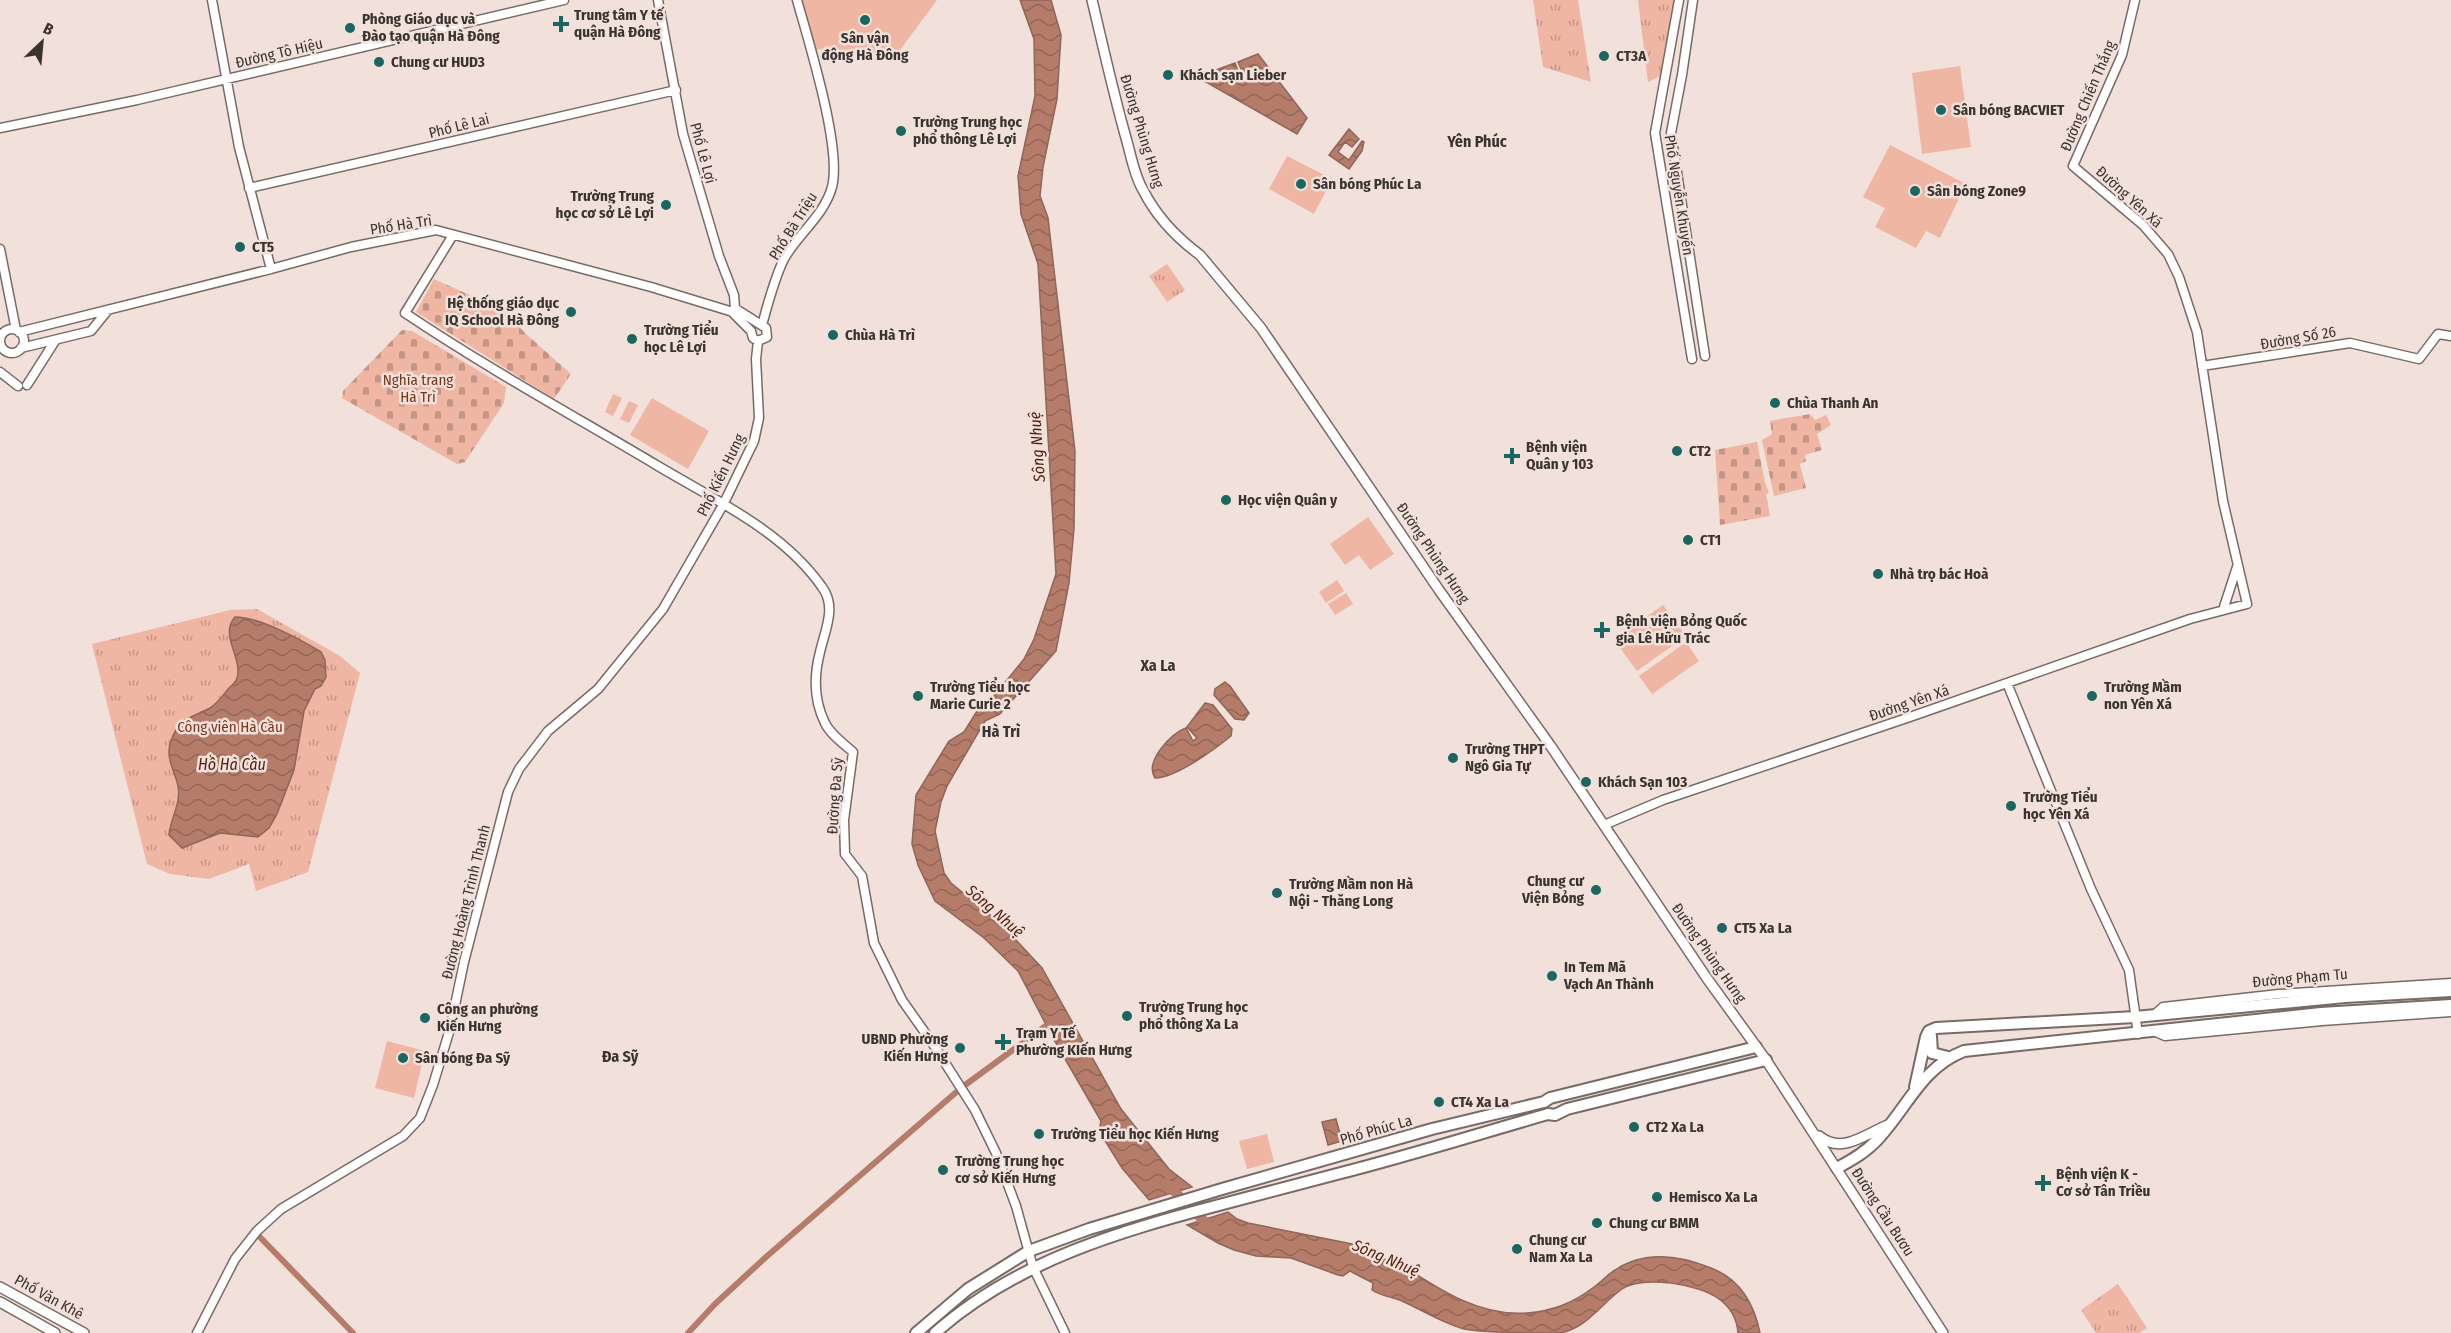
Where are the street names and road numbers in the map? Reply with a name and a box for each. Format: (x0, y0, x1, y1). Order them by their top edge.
street label: Đường Tô Hiệu (234, 34, 324, 72)
street label: Đường Chiến Thắng (2057, 38, 2119, 154)
street label: Đường Phùng Hưng (1116, 72, 1168, 190)
street label: Phố Lê Lai (427, 110, 491, 142)
street label: Phố Lê Lợi (686, 121, 720, 185)
street label: Phố Nguyễn Khuyến (1661, 133, 1697, 257)
street label: Đường Yên Xá (2092, 162, 2166, 232)
street label: Phố Bà Triệu (765, 189, 821, 263)
street label: Phố Hà Trì (369, 211, 433, 239)
street label: Đường Số 26 (2259, 323, 2337, 353)
street label: Phố Kiến Hưng (693, 431, 749, 519)
street label: Đường Phùng Hưng (1393, 499, 1473, 607)
street label: Đường Yên Xá (1867, 681, 1951, 725)
street label: Đường Đa Sỹ (823, 757, 847, 835)
street label: Đường Hoàng Trình Thanh (438, 823, 494, 981)
street label: Đường Phùng Hưng (1668, 900, 1750, 1006)
street label: Đường Phạm Tu (2252, 965, 2348, 991)
street label: Phố Phúc La (1338, 1111, 1414, 1149)
street label: Đường Cầu Bươu (1848, 1164, 1918, 1260)
street label: Phố Văn Khê (11, 1271, 87, 1323)

